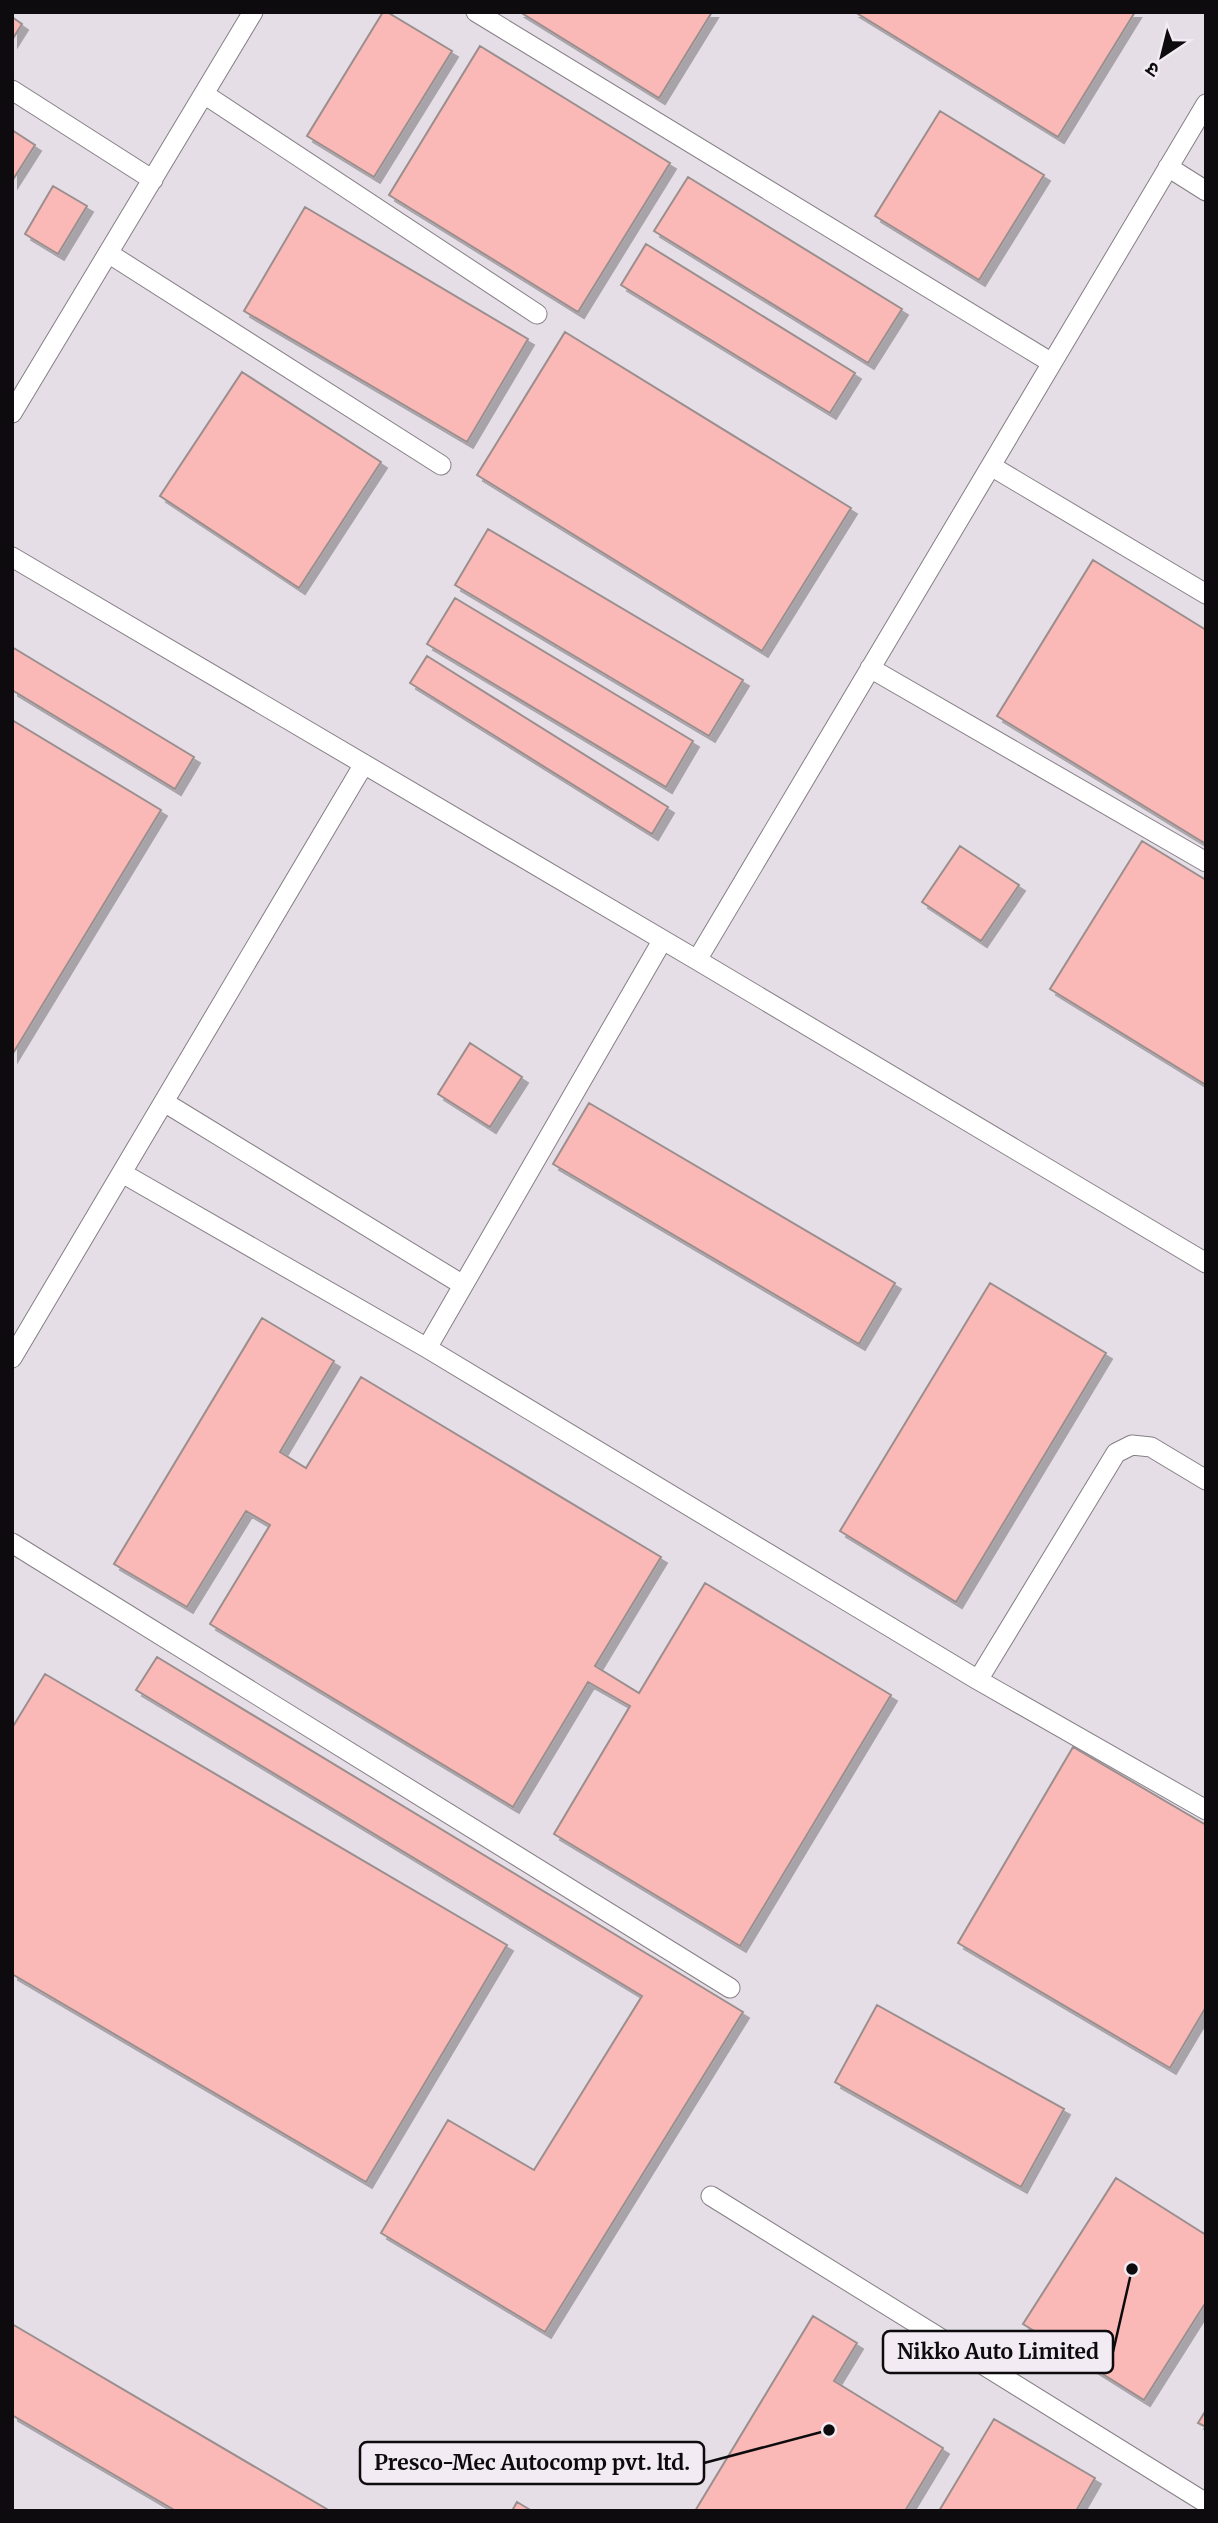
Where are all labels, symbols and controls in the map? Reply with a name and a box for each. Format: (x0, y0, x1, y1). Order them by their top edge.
north arrow (1127, 21, 1197, 91)
text: उ (1140, 56, 1164, 83)
callout: Nikko Auto Limited (883, 2331, 1113, 2373)
text: Nikko Auto Limited (897, 2338, 1099, 2365)
callout: Presco-Mec Autocomp pvt. ltd. (360, 2442, 704, 2484)
text: Presco-Mec Autocomp pvt. ltd. (374, 2449, 690, 2476)

